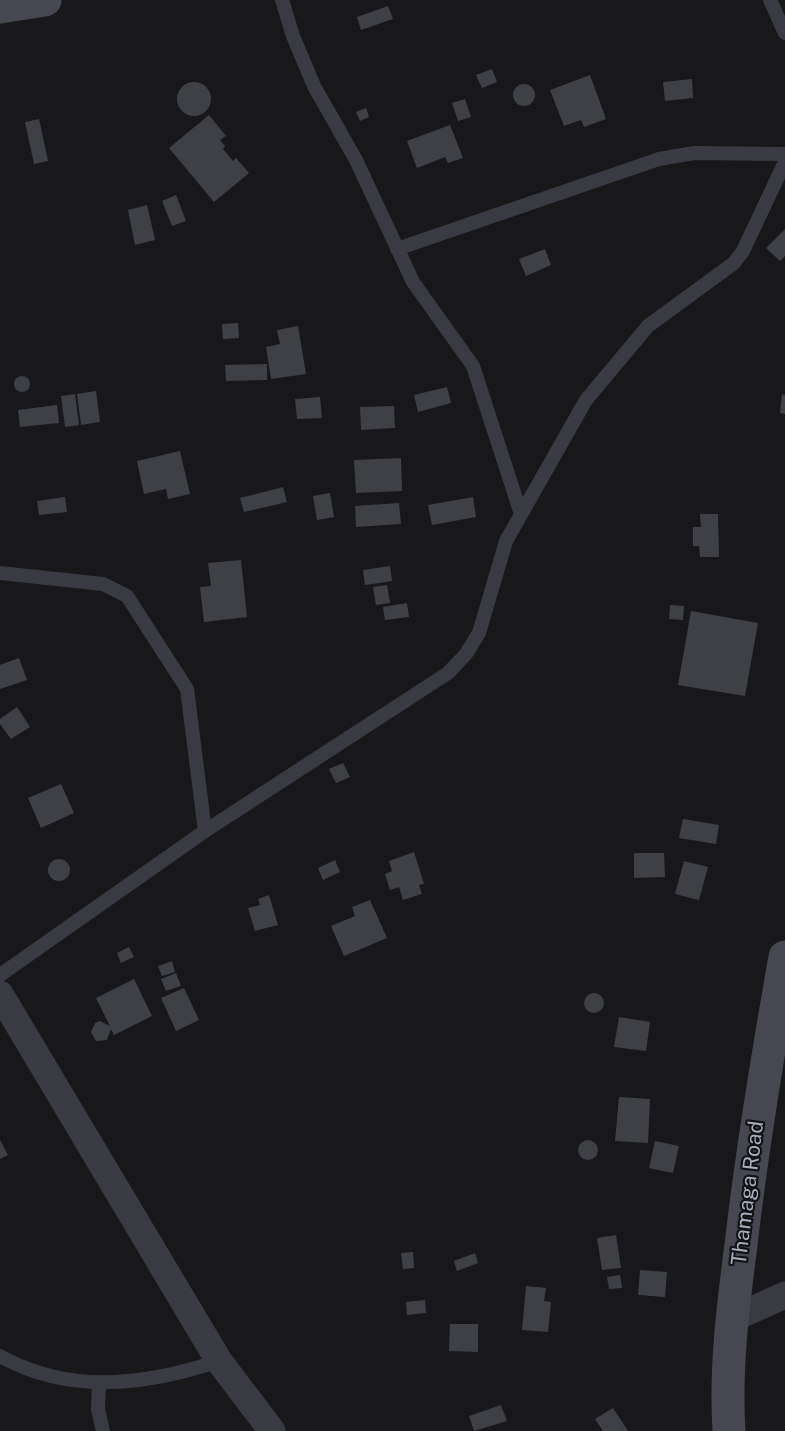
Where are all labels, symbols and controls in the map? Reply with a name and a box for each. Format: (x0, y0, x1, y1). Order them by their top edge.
street label: Thamaga Road (726, 1119, 768, 1267)

